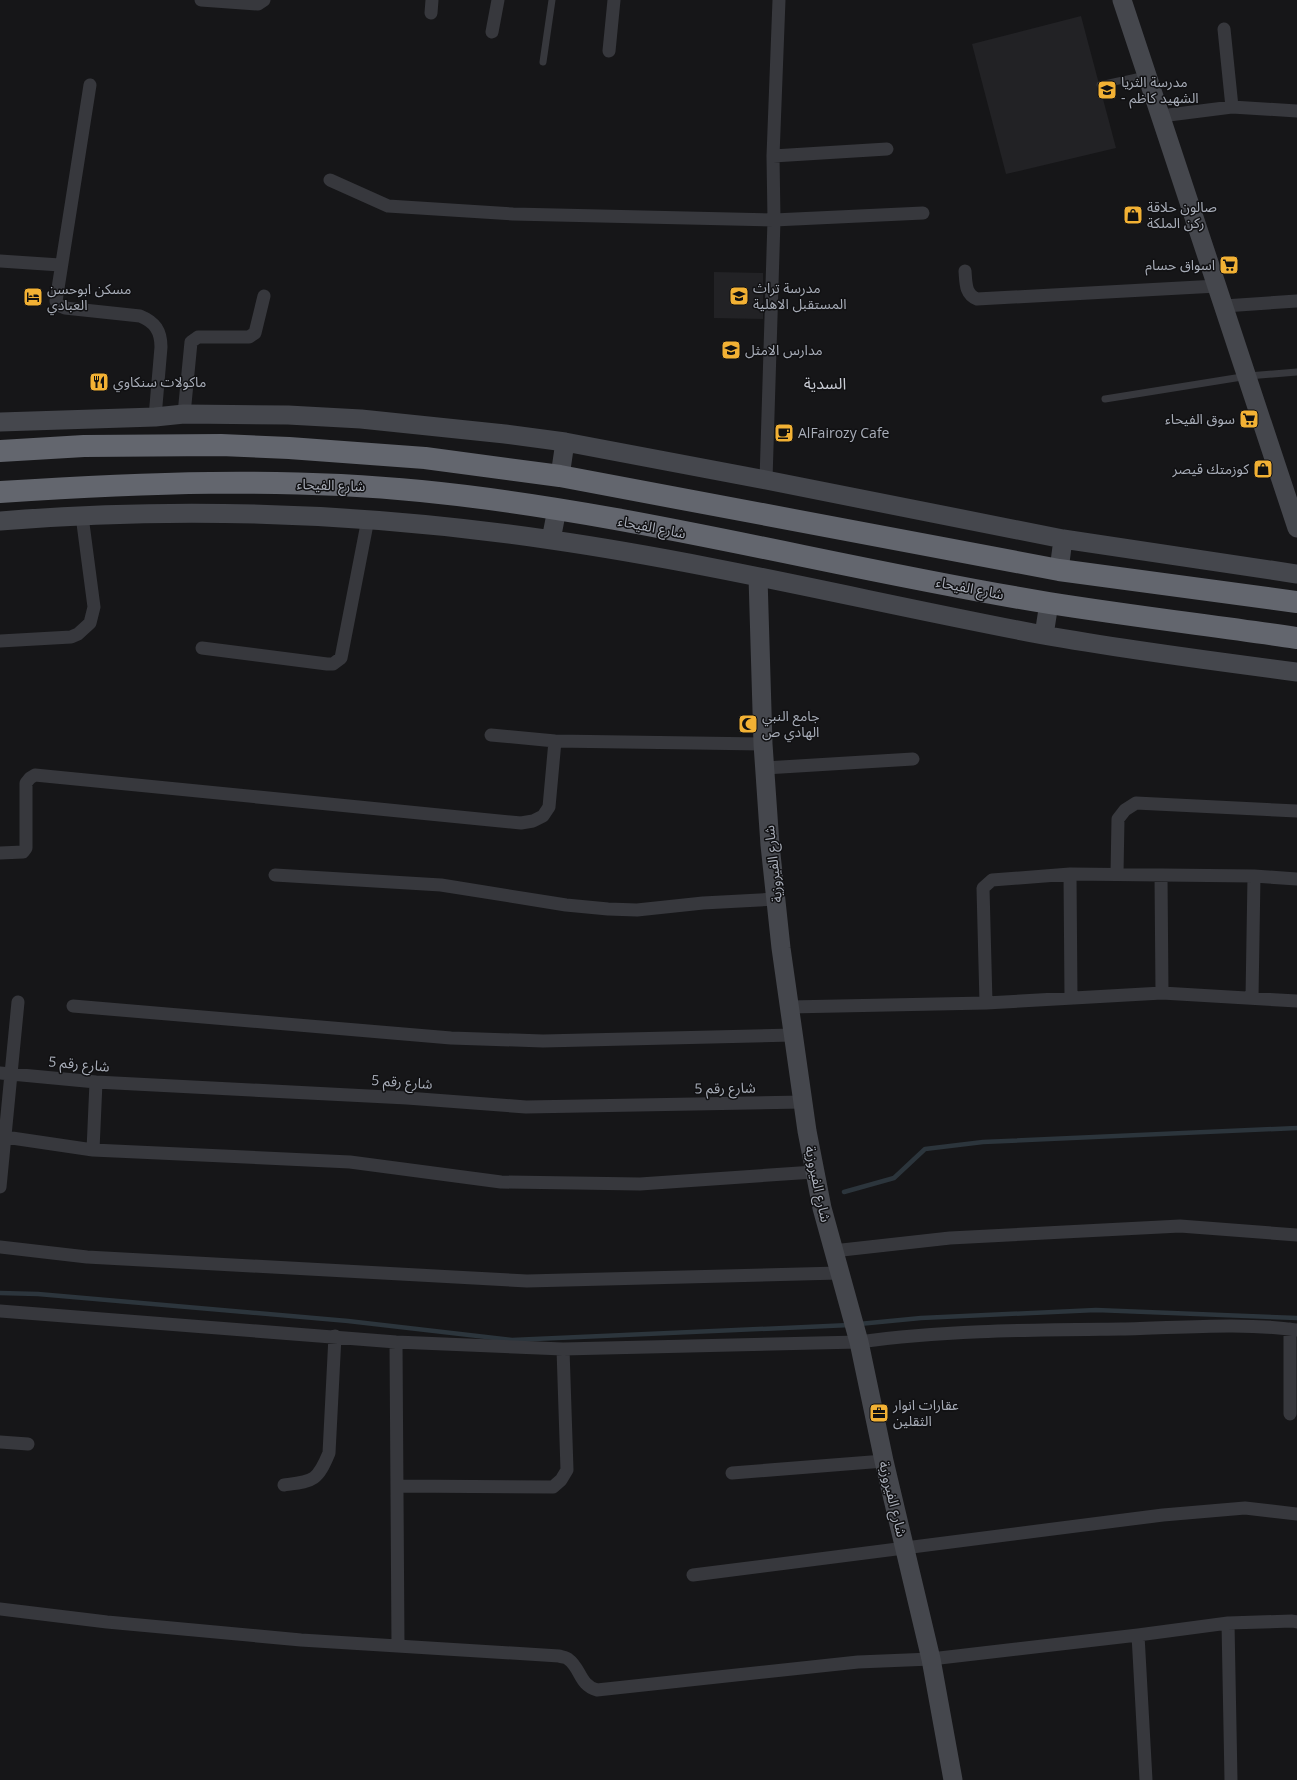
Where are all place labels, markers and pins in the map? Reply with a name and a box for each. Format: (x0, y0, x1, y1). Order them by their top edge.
place label: مدرسة الثريا - الشهيد كاظم (1121, 72, 1199, 109)
school or university icon: مدرسة الثريا - الشهيد كاظم (1096, 79, 1118, 101)
place label: صالون حلاقة ركن الملكة (1147, 197, 1217, 232)
shop icon: صالون حلاقة ركن الملكة (1122, 204, 1144, 226)
supermarket icon: اسواق حسام (1218, 254, 1240, 276)
place label: اسواق حسام (1145, 255, 1215, 276)
place label: مدرسة تراث المستقبل الاهلية (753, 278, 847, 313)
place label: مسكن ابوحسن العبادي (47, 279, 131, 316)
school or university icon: مدرسة تراث المستقبل الاهلية (728, 285, 750, 307)
hotel icon: مسكن ابوحسن العبادي (22, 286, 44, 308)
school or university icon: مدارس الامثل (720, 339, 742, 361)
place label: مدارس الامثل (745, 340, 823, 359)
restaurant icon: ماكولات سنكاوي (88, 371, 110, 393)
place label: ماكولات سنكاوي (113, 372, 206, 393)
supermarket icon: سوق الفيحاء (1238, 408, 1260, 430)
place label: سوق الفيحاء (1165, 409, 1235, 428)
cafe icon: AlFairozy Cafe (773, 422, 795, 444)
place label: AlFairozy Cafe (798, 423, 890, 442)
shop icon: كوزمتك قيصر (1252, 458, 1274, 480)
place label: كوزمتك قيصر (1172, 459, 1249, 478)
place label: جامع النبي الهادي ص (762, 706, 820, 743)
mosque icon: جامع النبي الهادي ص (737, 713, 759, 735)
place label: عقارات انوار الثقلين (892, 1395, 959, 1430)
office icon: عقارات انوار الثقلين (868, 1402, 890, 1424)

